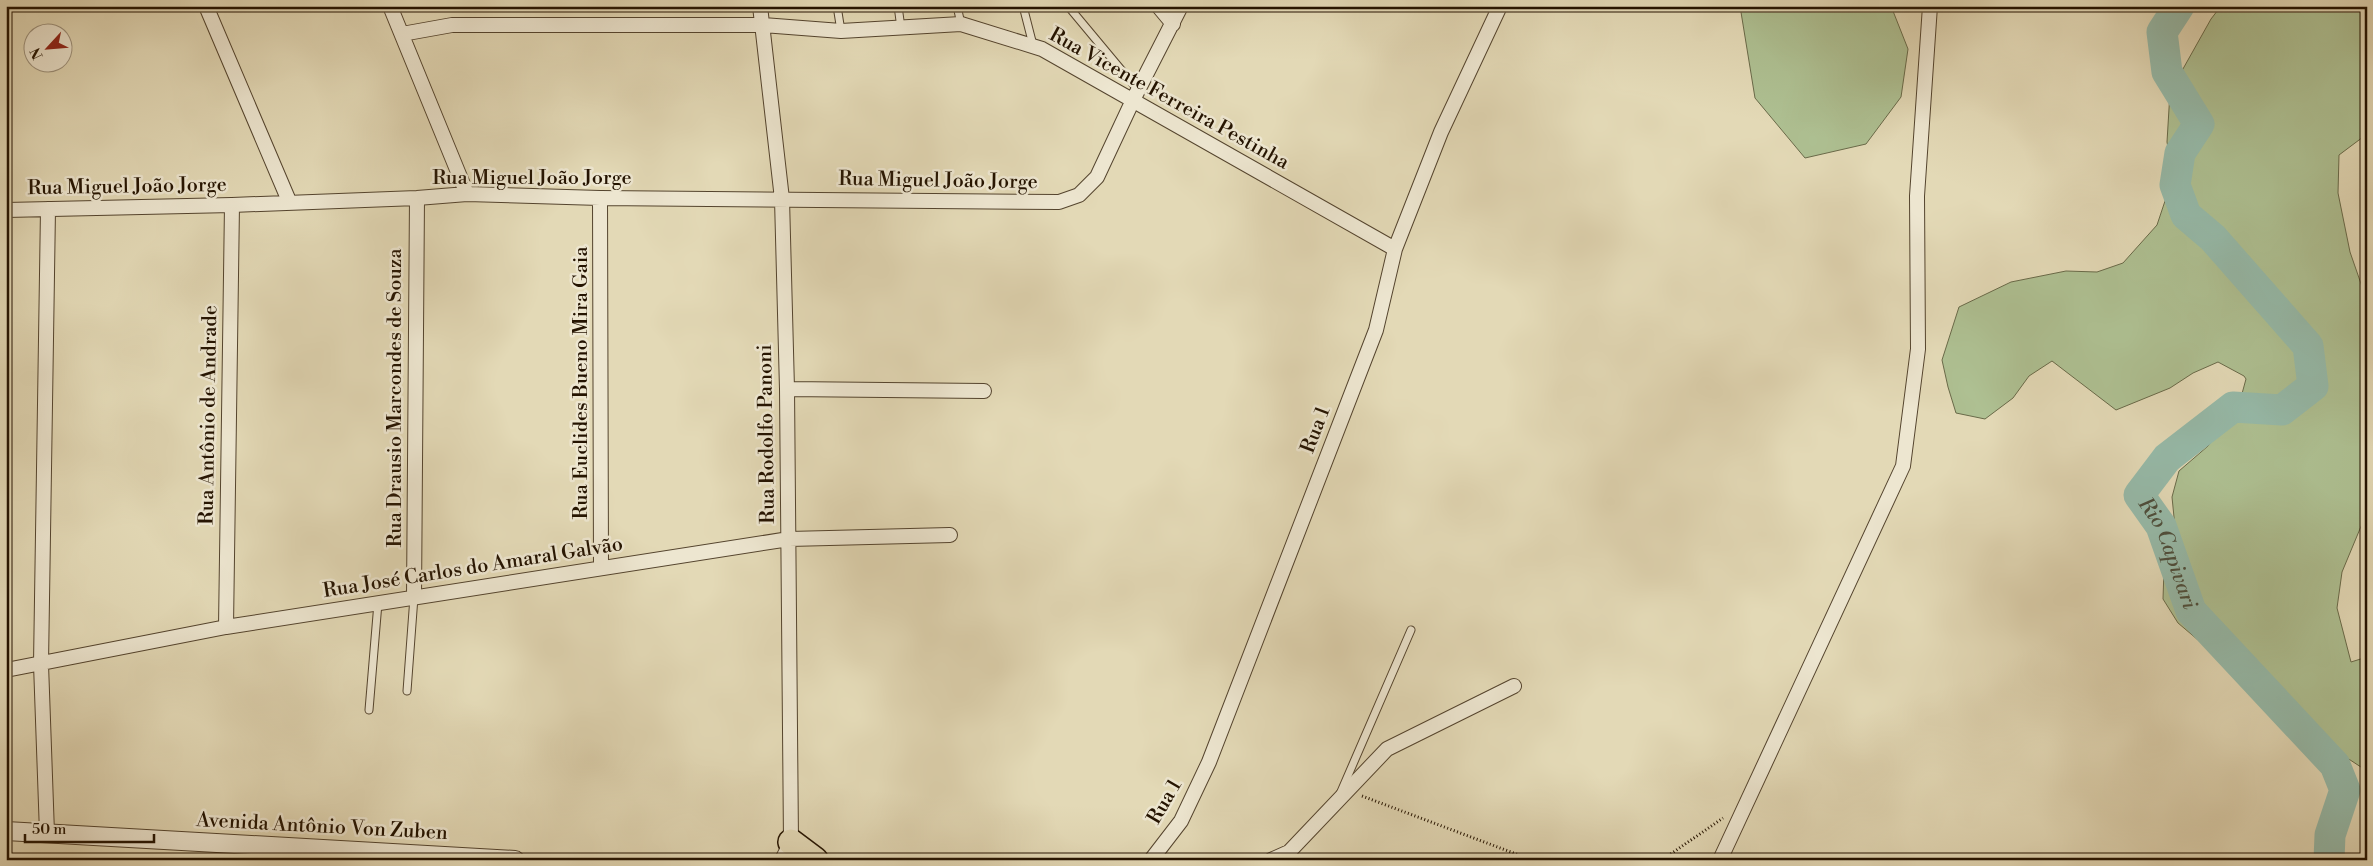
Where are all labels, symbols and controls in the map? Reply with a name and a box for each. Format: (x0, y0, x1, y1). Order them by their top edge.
north arrow (22, 22, 72, 72)
street label: Rua Vicente Ferreira Pestinha (1045, 23, 1294, 176)
text: N (27, 44, 48, 62)
street label: Rua Miguel João Jorge (432, 166, 632, 191)
street label: Rua Miguel João Jorge (838, 167, 1038, 195)
street label: Rua Miguel João Jorge (27, 173, 227, 201)
street label: Rua Euclides Bueno Mira Gaia (569, 246, 594, 519)
street label: Rua Drausio Marcondes de Souza (383, 248, 408, 548)
street label: Rua Antônio de Andrade (195, 305, 223, 525)
street label: Rua Rodolfo Panoni (753, 344, 781, 524)
street label: Rua 1 (1296, 403, 1336, 457)
water label: Rio Capivari (2131, 492, 2203, 613)
street label: Rua José Carlos do Amaral Galvão (321, 532, 625, 604)
street label: Rua 1 (1142, 775, 1188, 829)
street label: Avenida Antônio Von Zuben (195, 808, 448, 846)
scale bar (25, 811, 154, 843)
text: 50 m (32, 820, 66, 839)

